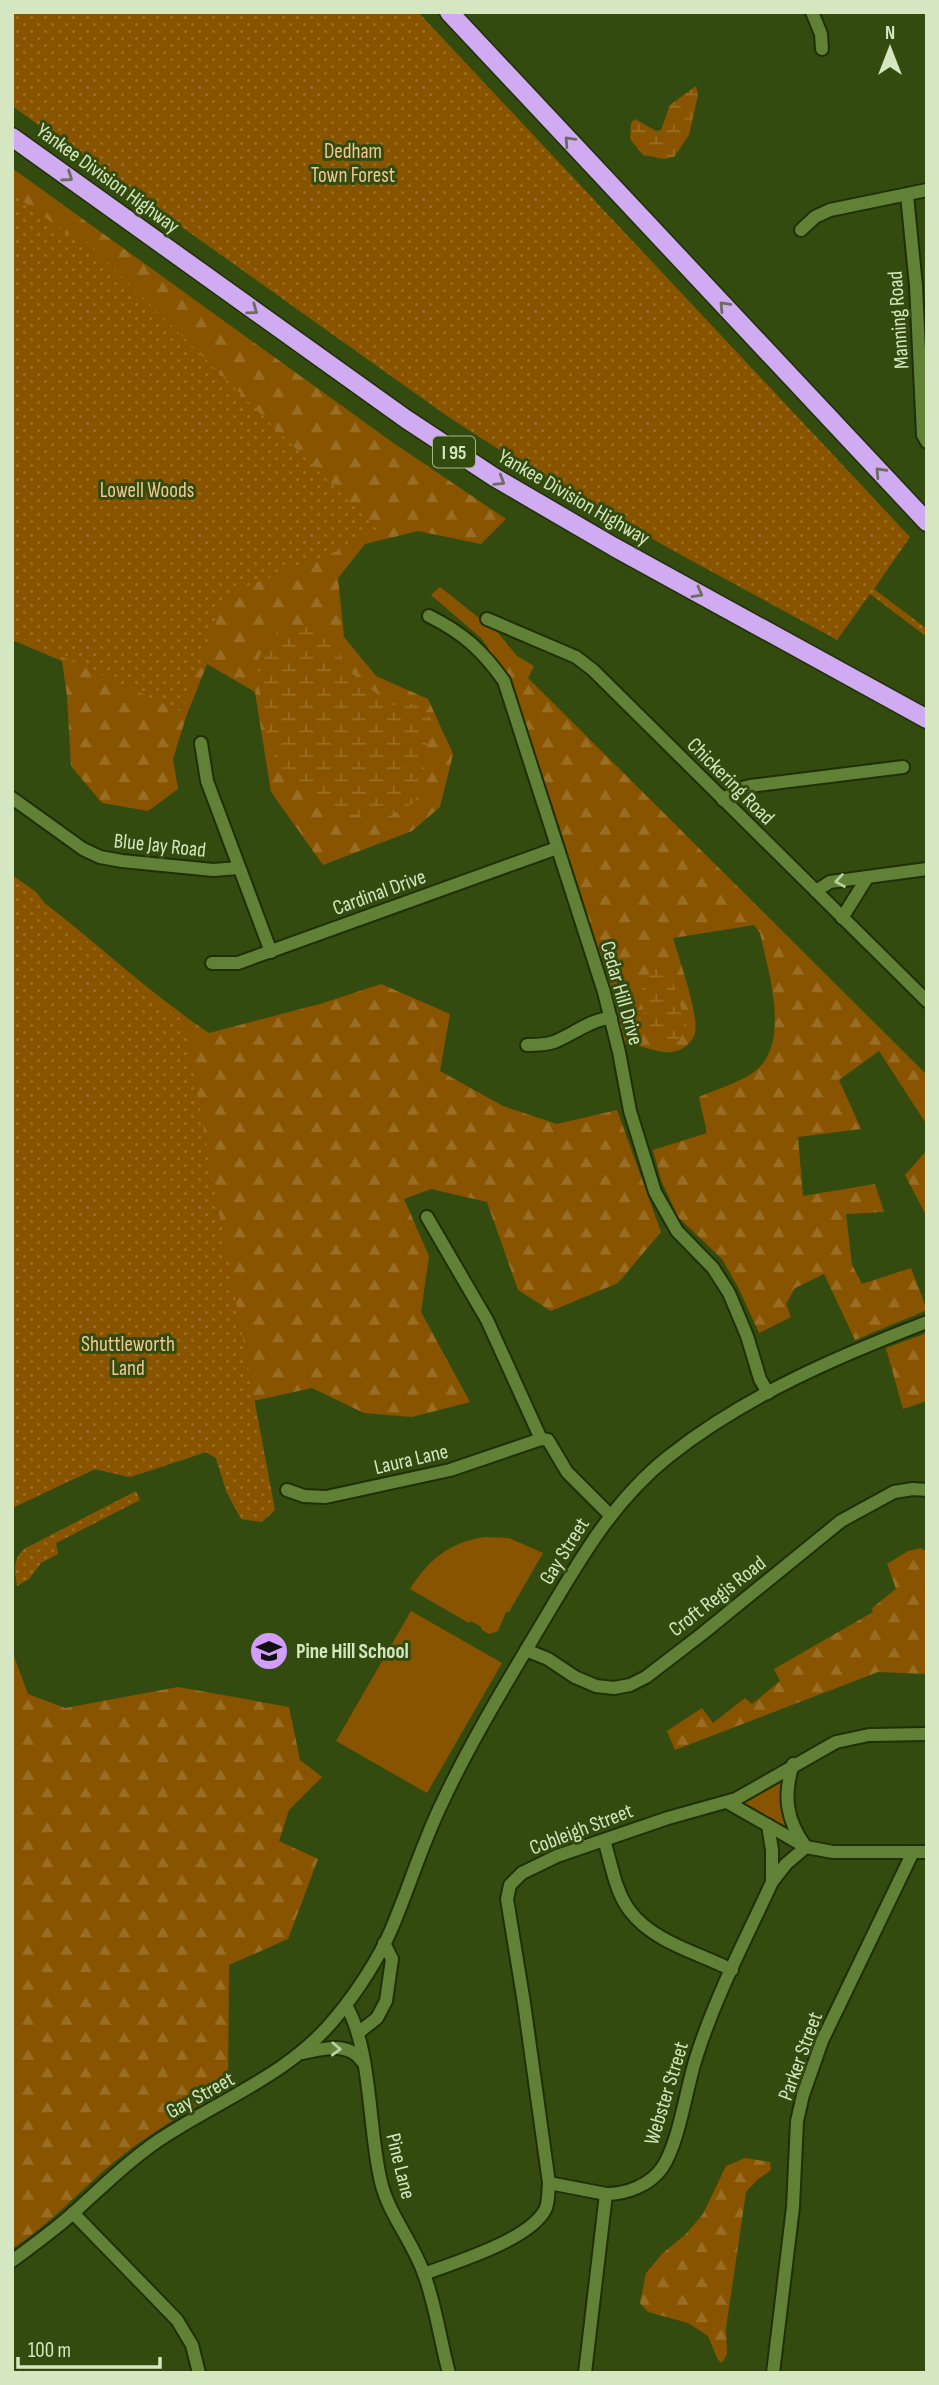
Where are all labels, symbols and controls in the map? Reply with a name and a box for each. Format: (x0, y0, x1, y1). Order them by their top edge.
north arrow (855, 14, 925, 84)
text: N (885, 22, 895, 45)
street label: Yankee Division Highway (31, 118, 184, 239)
one-way arrow (564, 136, 577, 149)
park label: Dedham Town Forest (311, 139, 395, 188)
one-way arrow (60, 169, 73, 181)
street label: Manning Road (883, 270, 914, 370)
one-way arrow (245, 301, 258, 314)
one-way arrow (720, 302, 733, 315)
road number: I 95 (433, 436, 475, 467)
street label: Yankee Division Highway (493, 444, 654, 551)
one-way arrow (876, 467, 888, 480)
one-way arrow (492, 473, 505, 486)
park label: Lowell Woods (100, 478, 194, 503)
one-way arrow (691, 585, 703, 598)
street label: Chickering Road (682, 732, 780, 830)
street label: Blue Jay Road (113, 828, 207, 863)
street label: Cardinal Drive (329, 864, 429, 921)
one-way arrow (834, 873, 846, 888)
street label: Cedar Hill Drive (595, 938, 648, 1048)
park label: Shuttleworth Land (81, 1332, 175, 1381)
street label: Laura Lane (372, 1439, 450, 1480)
street label: Gay Street (534, 1513, 595, 1589)
street label: Croft Regis Road (664, 1551, 771, 1642)
school or university icon: Pine Hill School (248, 1630, 290, 1672)
place label: Pine Hill School (296, 1639, 409, 1664)
street label: Cobleigh Street (526, 1798, 636, 1861)
street label: Parker Street (773, 2008, 828, 2104)
street label: Webster Street (639, 2039, 694, 2148)
one-way arrow (331, 2042, 342, 2057)
street label: Gay Street (162, 2067, 239, 2124)
street label: Pine Lane (380, 2131, 421, 2202)
scale bar (18, 2326, 159, 2370)
text: 100 m (28, 2338, 71, 2363)

